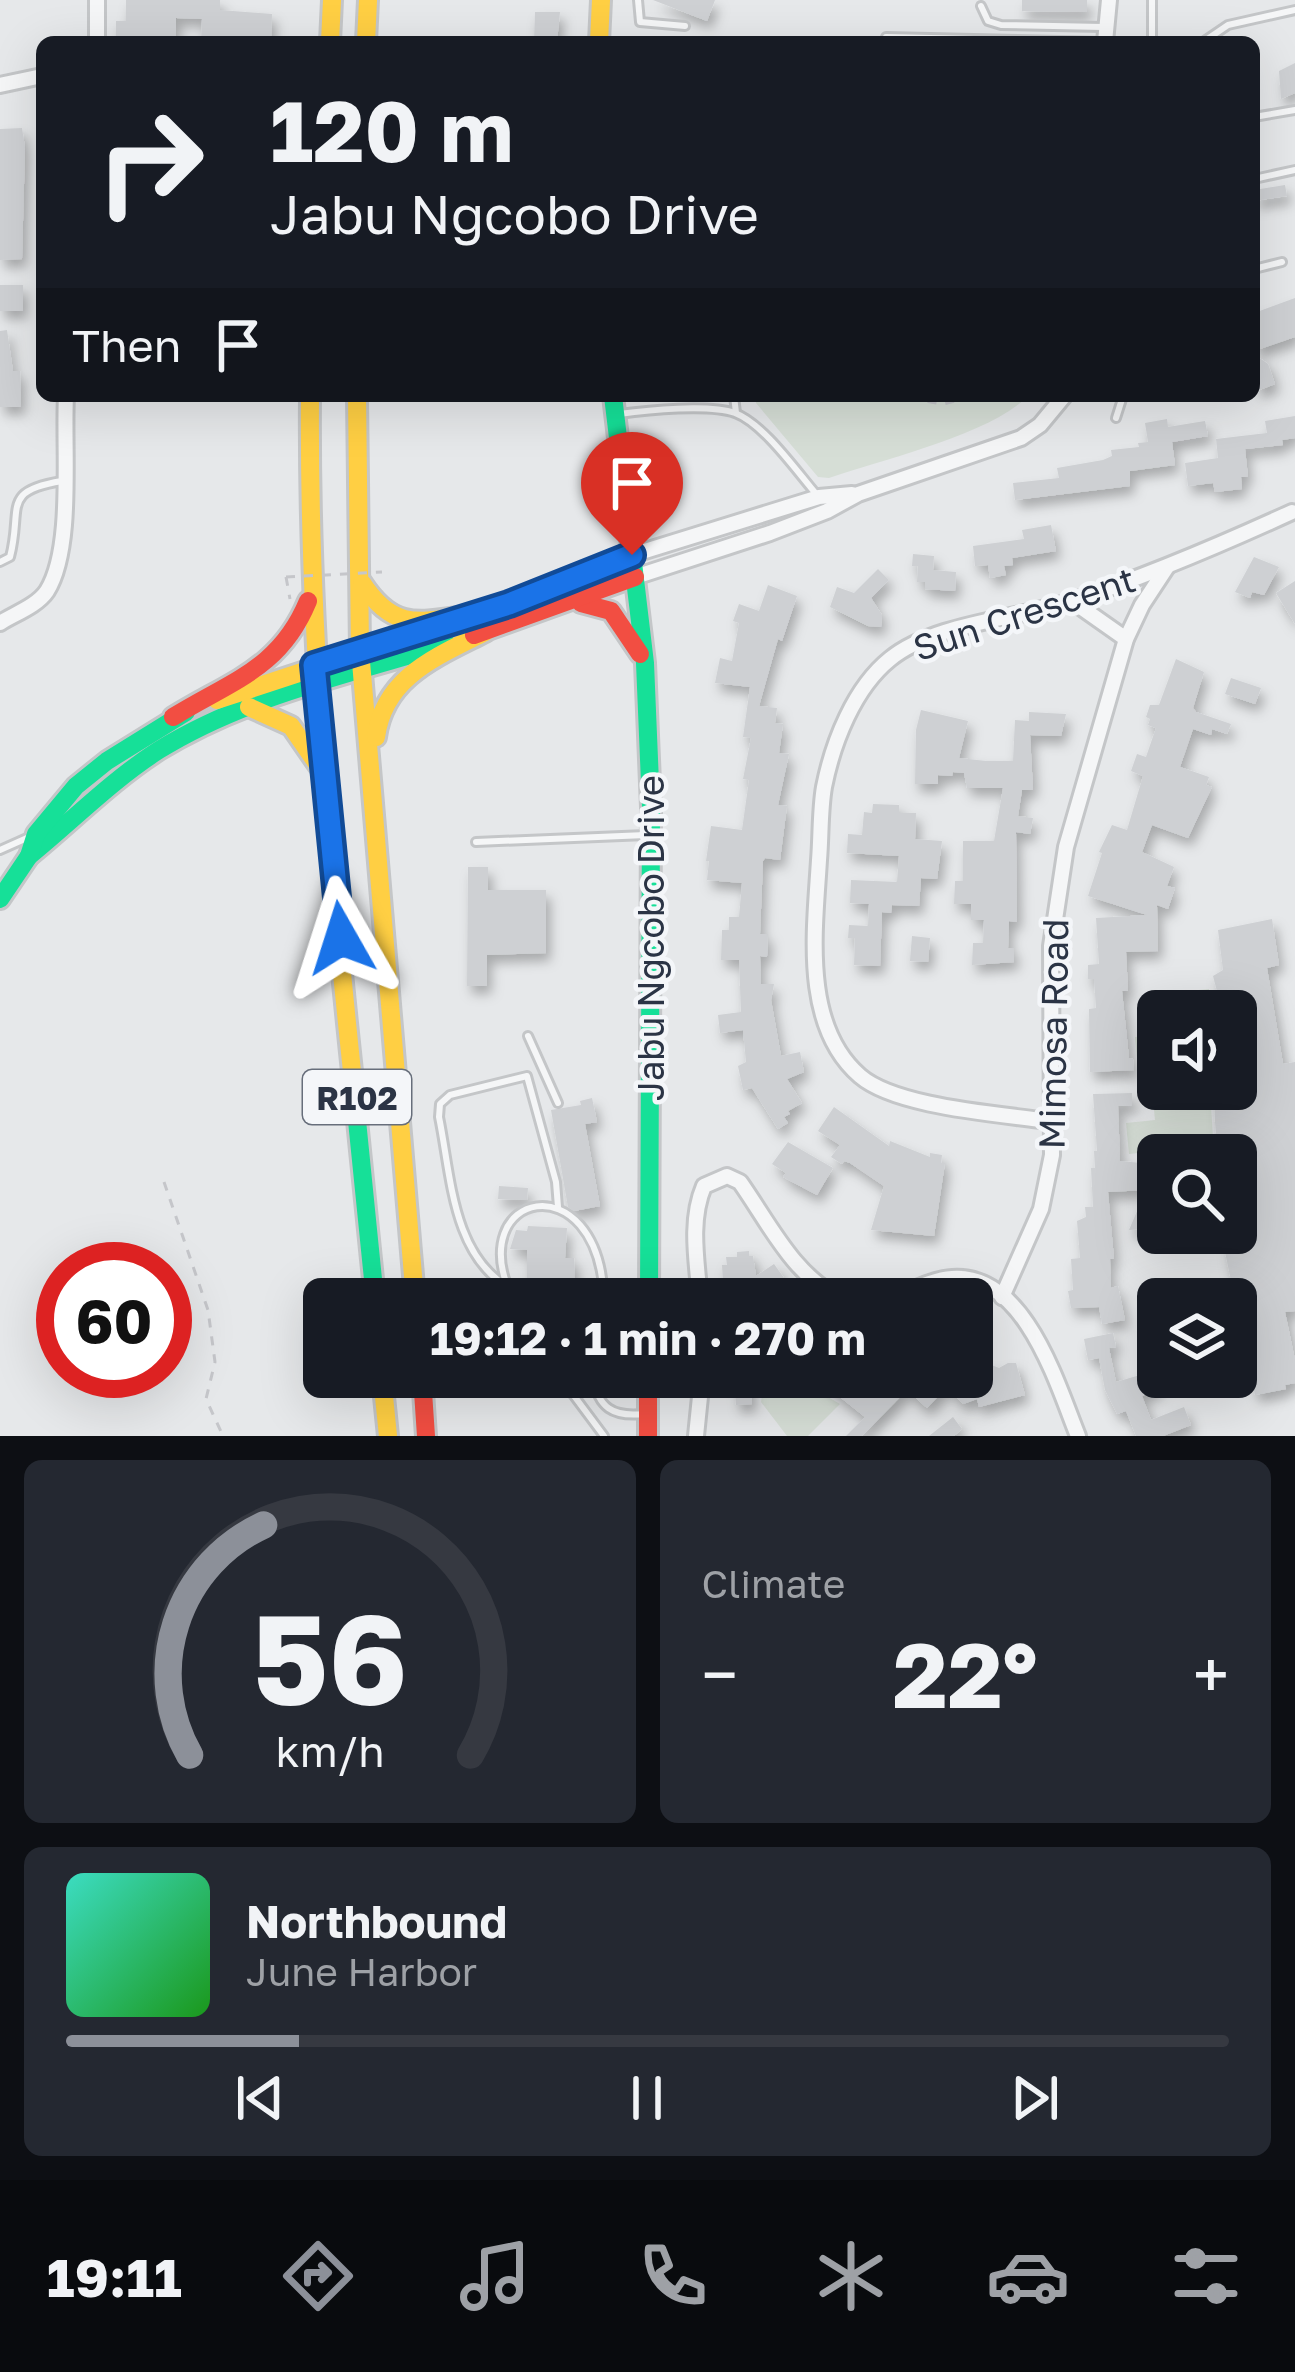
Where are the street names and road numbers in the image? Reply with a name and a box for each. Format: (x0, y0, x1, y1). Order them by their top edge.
street label: Sun Crescent (908, 557, 1140, 669)
street label: Jabu Ngcobo Drive (629, 775, 672, 1101)
street label: Mimosa Road (1029, 918, 1077, 1150)
road number: R102 (303, 1070, 411, 1124)

